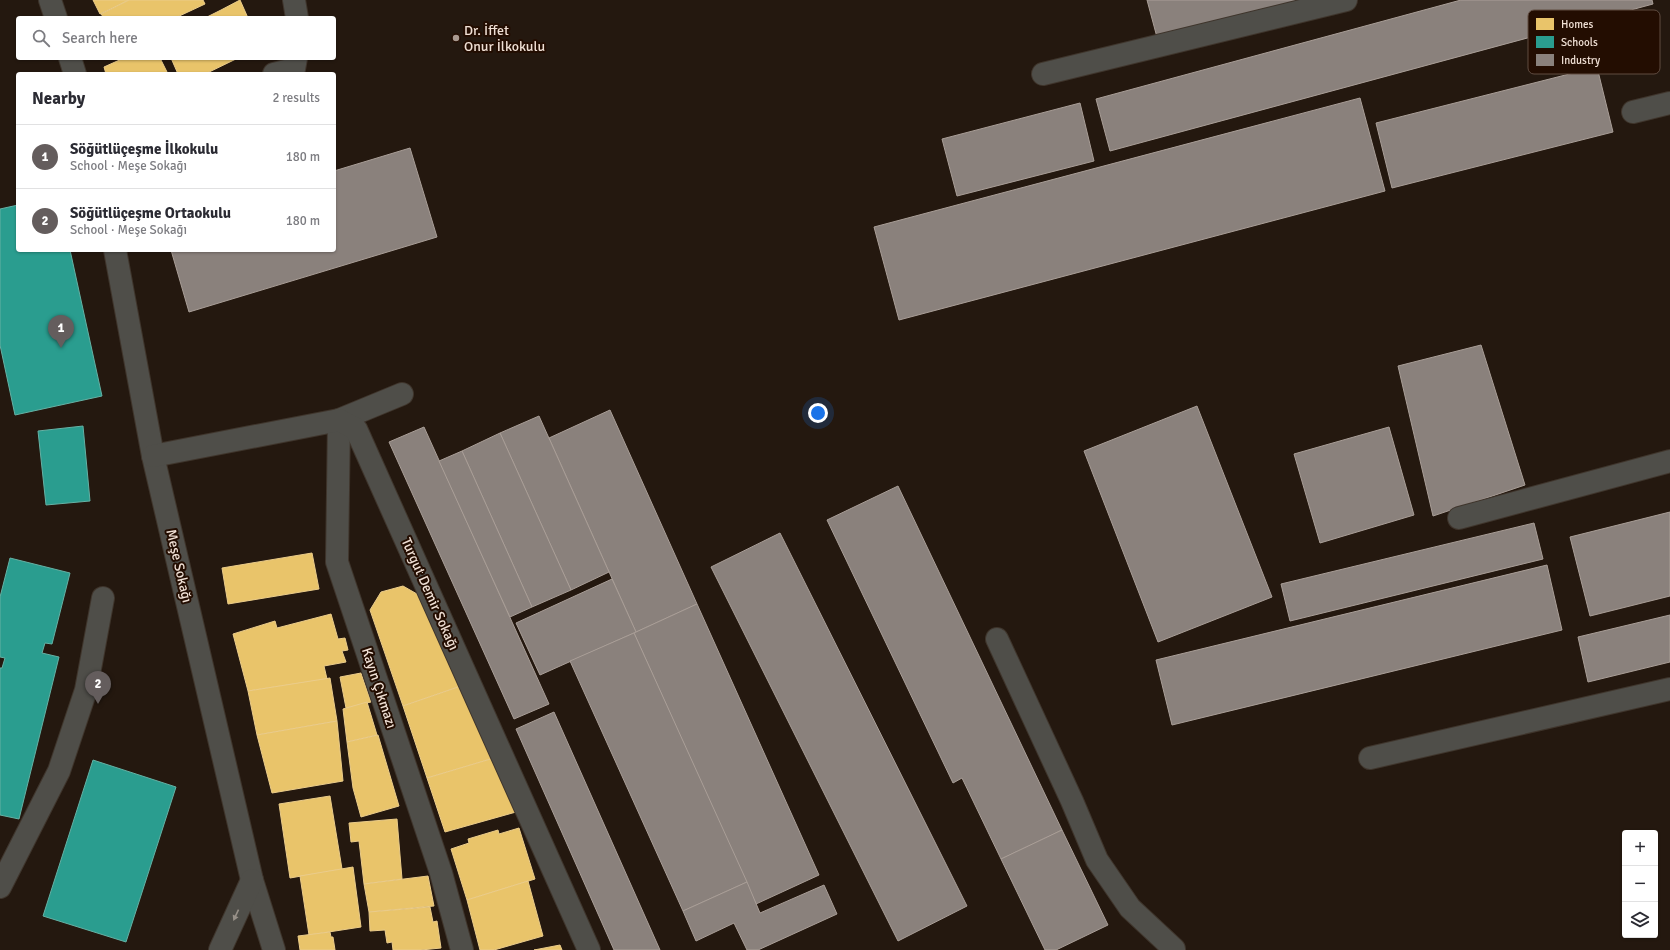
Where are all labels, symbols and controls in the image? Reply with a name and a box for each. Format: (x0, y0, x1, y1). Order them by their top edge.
legend (1528, 10, 1660, 74)
search box (16, 16, 336, 60)
text: Homes (1561, 18, 1593, 31)
place label: Dr. İffet Onur İlkokulu (464, 22, 545, 55)
icon: search (30, 27, 52, 49)
text: Search here (62, 29, 138, 47)
marker: Dr. İffet Onur İlkokulu (451, 33, 461, 43)
text: Schools (1561, 36, 1598, 49)
text: Industry (1561, 54, 1601, 67)
text: Nearby (32, 88, 85, 109)
text: 2 results (272, 90, 320, 106)
text: Söğütlüçeşme İlkokulu (70, 140, 218, 158)
text: 1 (41, 149, 49, 165)
text: 180 m (286, 149, 320, 165)
text: School · Meşe Sokağı (70, 158, 187, 174)
text: Söğütlüçeşme Ortaokulu (70, 204, 231, 222)
text: 2 (41, 213, 49, 229)
text: 180 m (286, 213, 320, 229)
text: School · Meşe Sokağı (70, 222, 187, 238)
pin: 1 (48, 315, 74, 348)
your location (808, 403, 828, 423)
street label: Meşe Sokağı (162, 528, 196, 604)
street label: Turgut Demir Sokağı (398, 535, 462, 653)
street label: Kayın Çıkmazı (358, 645, 400, 731)
pin: 2 (85, 671, 111, 704)
map controls (1622, 830, 1658, 938)
button: + (1622, 830, 1658, 866)
button: − (1622, 866, 1658, 902)
button: layers (1622, 902, 1658, 938)
one-way arrow (233, 909, 239, 921)

